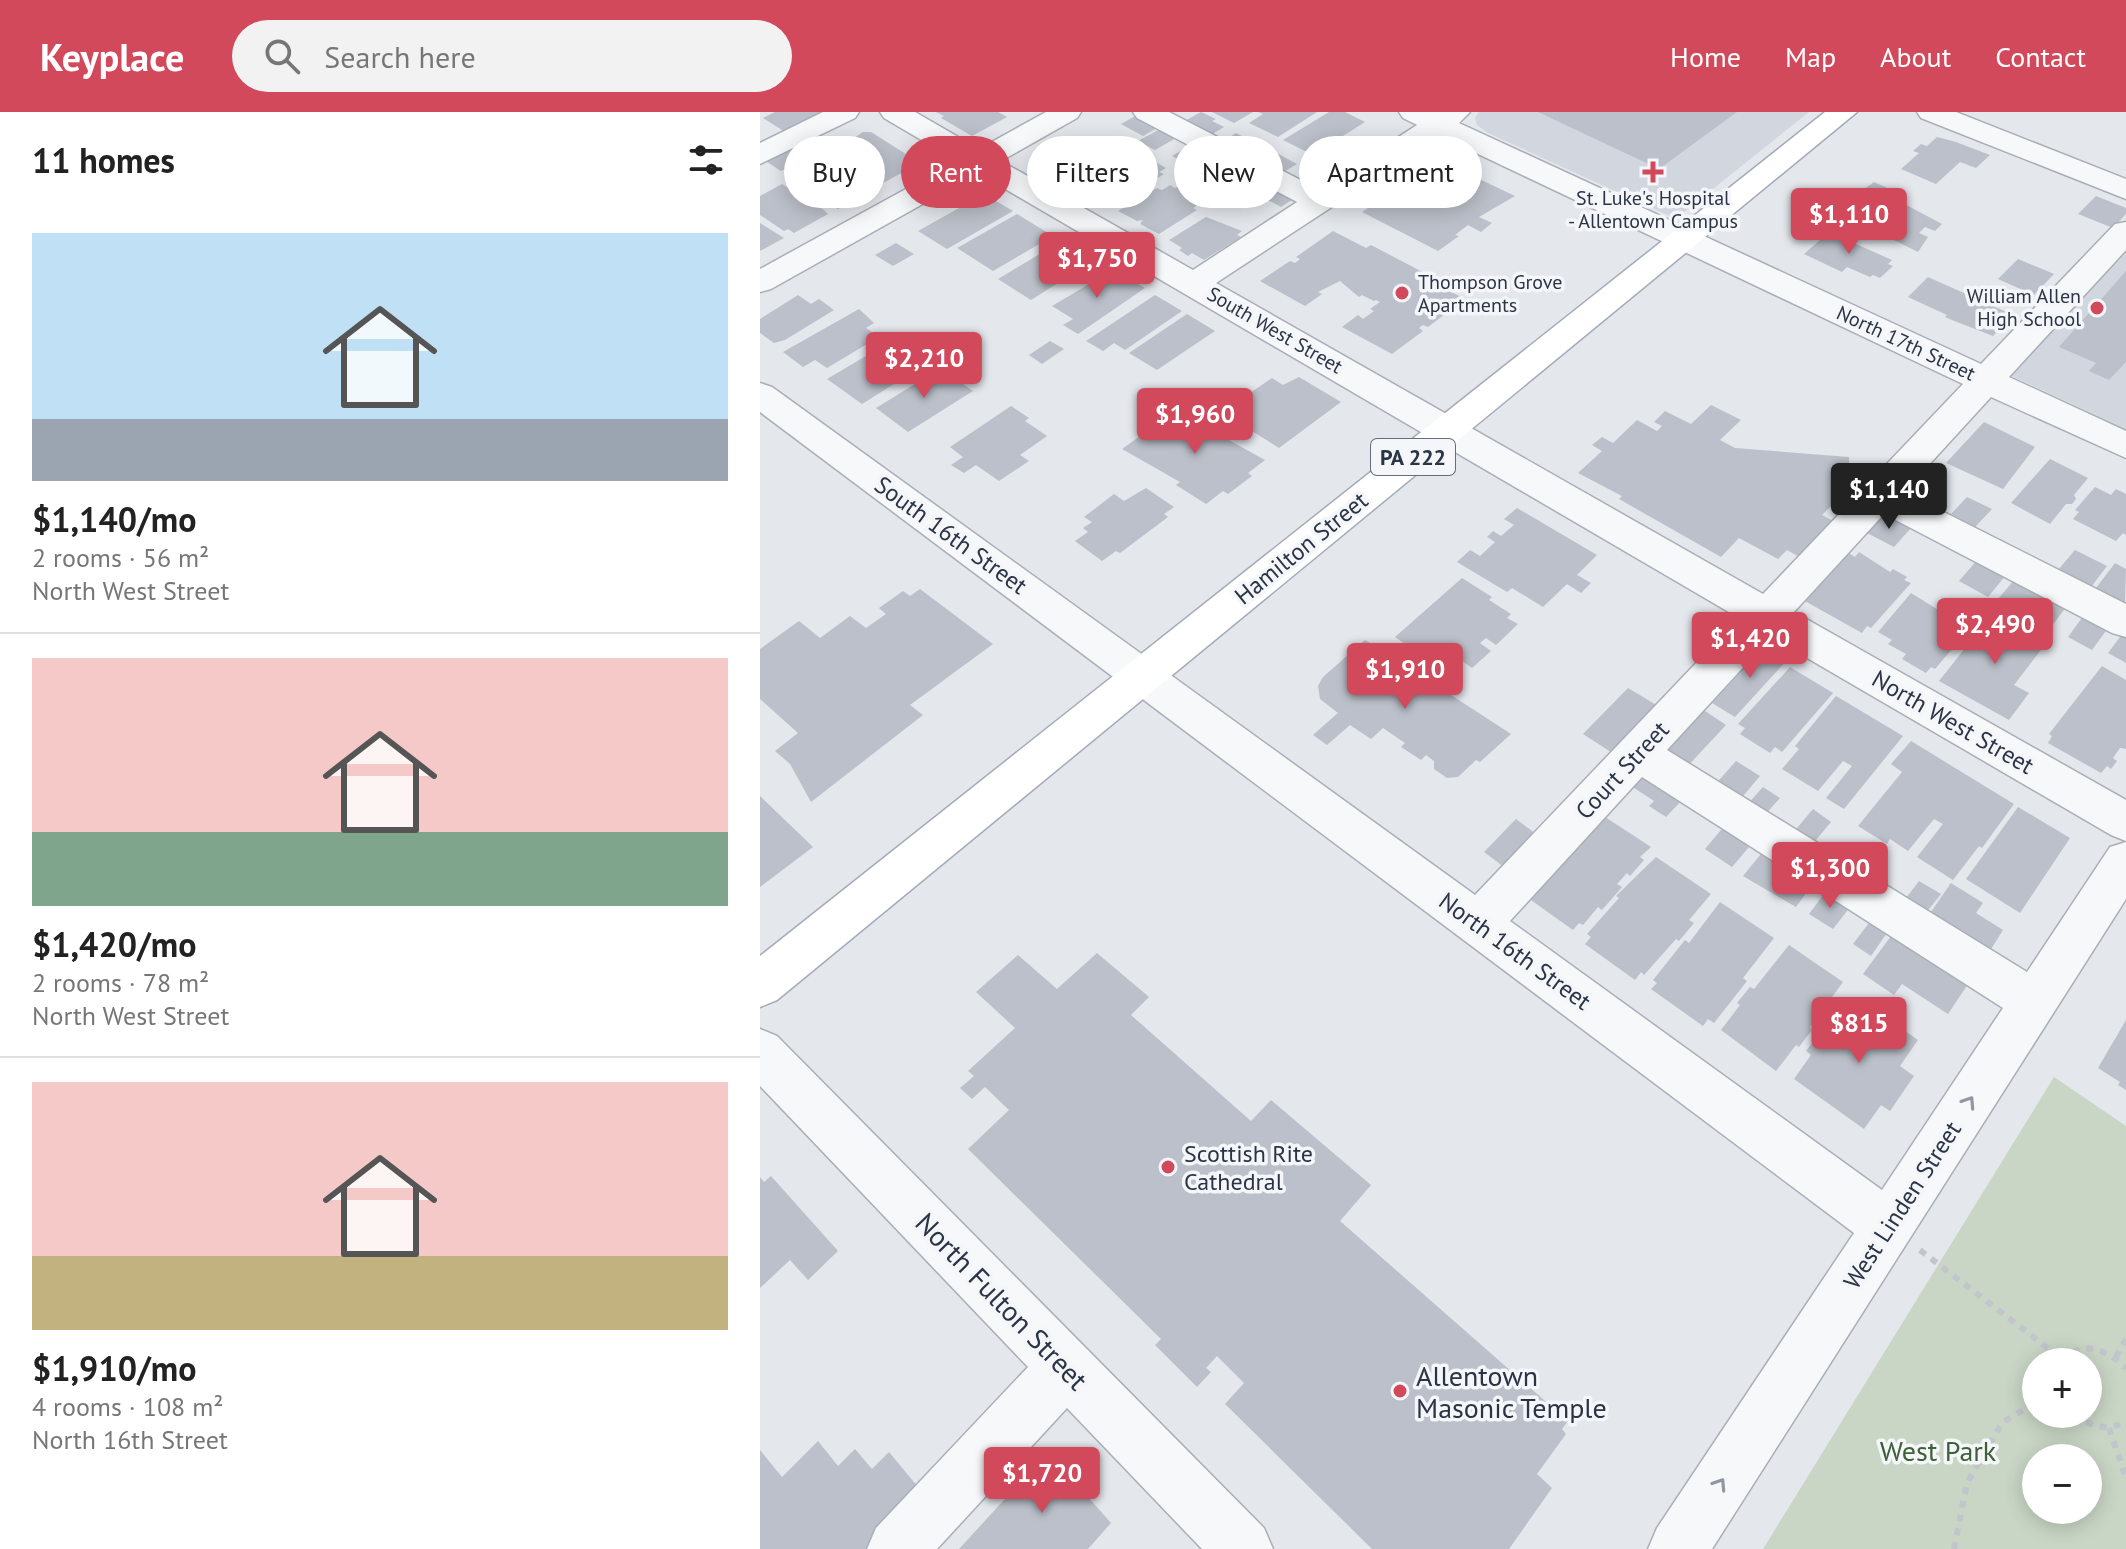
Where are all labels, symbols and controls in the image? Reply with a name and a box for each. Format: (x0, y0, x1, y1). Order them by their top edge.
search box (232, 20, 792, 92)
text: Keyplace (40, 32, 184, 81)
icon: search (260, 34, 304, 78)
text: Search here (324, 37, 476, 76)
text: Home (1670, 38, 1741, 75)
text: Map (1785, 38, 1836, 75)
text: About (1880, 38, 1951, 75)
text: Contact (1995, 38, 2086, 75)
chip: Buy (784, 136, 885, 208)
chip: Rent (901, 136, 1011, 208)
chip: Filters (1027, 136, 1158, 208)
chip: New (1174, 136, 1283, 208)
chip: Apartment (1299, 136, 1482, 208)
text: 11 homes (32, 138, 175, 182)
icon: filters (684, 138, 728, 182)
marker: St. Luke's Hospital - Allentown Campus (1642, 161, 1664, 183)
place label: St. Luke's Hospital - Allentown Campus (1568, 185, 1738, 234)
pin: $1,110 (1784, 188, 1914, 256)
text: $1,110 (1809, 197, 1889, 230)
pin: $1,750 (1032, 232, 1162, 300)
text: $1,750 (1057, 241, 1137, 274)
place label: Thompson Grove Apartments (1418, 269, 1562, 318)
street label: South West Street (1203, 281, 1348, 379)
place label: William Allen High School (1967, 283, 2081, 332)
marker: Thompson Grove Apartments (1393, 284, 1411, 302)
icon: home (308, 285, 452, 429)
street label: North 17th Street (1832, 299, 1980, 387)
marker: William Allen High School (2088, 299, 2106, 317)
pin: $2,210 (859, 332, 989, 400)
text: $2,210 (884, 341, 964, 374)
pin: $1,960 (1130, 388, 1260, 456)
text: $1,960 (1155, 397, 1235, 430)
road number: PA 222 (1371, 439, 1455, 475)
pin: $1,140 (1824, 463, 1954, 531)
street label: South 16th Street (869, 469, 1033, 601)
text: $1,140 (1849, 472, 1929, 505)
street label: Hamilton Street (1228, 485, 1374, 611)
text: $1,140/mo (32, 497, 196, 541)
text: 2 rooms · 56 m² (32, 541, 209, 574)
text: North West Street (32, 574, 229, 607)
pin: $2,490 (1930, 598, 2060, 666)
text: $2,490 (1955, 607, 2035, 640)
pin: $1,420 (1685, 612, 1815, 680)
text: $1,420 (1710, 621, 1790, 654)
pin: $1,910 (1340, 643, 1470, 711)
text: $1,910 (1365, 652, 1445, 685)
street label: North West Street (1866, 663, 2040, 781)
icon: home (308, 710, 452, 854)
street label: Court Street (1569, 714, 1675, 826)
pin: $1,300 (1765, 842, 1895, 910)
text: $1,300 (1790, 851, 1870, 884)
street label: North 16th Street (1433, 885, 1597, 1017)
text: $1,420/mo (32, 922, 196, 966)
text: 2 rooms · 78 m² (32, 966, 209, 999)
pin: $815 (1812, 997, 1906, 1065)
text: North West Street (32, 999, 229, 1032)
text: $815 (1830, 1006, 1888, 1039)
one-way arrow (1959, 1096, 1974, 1110)
street label: West Linden Street (1836, 1115, 1968, 1295)
icon: home (308, 1134, 452, 1278)
place label: Scottish Rite Cathedral (1184, 1138, 1313, 1197)
marker: Scottish Rite Cathedral (1159, 1158, 1177, 1176)
street label: North Fulton Street (908, 1204, 1096, 1398)
text: $1,910/mo (32, 1346, 196, 1390)
map controls (2022, 1348, 2102, 1524)
button: + (2022, 1348, 2102, 1428)
place label: Allentown Masonic Temple (1416, 1357, 1607, 1426)
marker: Allentown Masonic Temple (1391, 1382, 1409, 1400)
text: 4 rooms · 108 m² (32, 1390, 224, 1423)
text: North 16th Street (32, 1423, 228, 1456)
park label: West Park (1880, 1432, 1997, 1469)
button: − (2022, 1444, 2102, 1524)
pin: $1,720 (977, 1447, 1107, 1515)
text: $1,720 (1002, 1456, 1082, 1489)
one-way arrow (1711, 1478, 1726, 1492)

